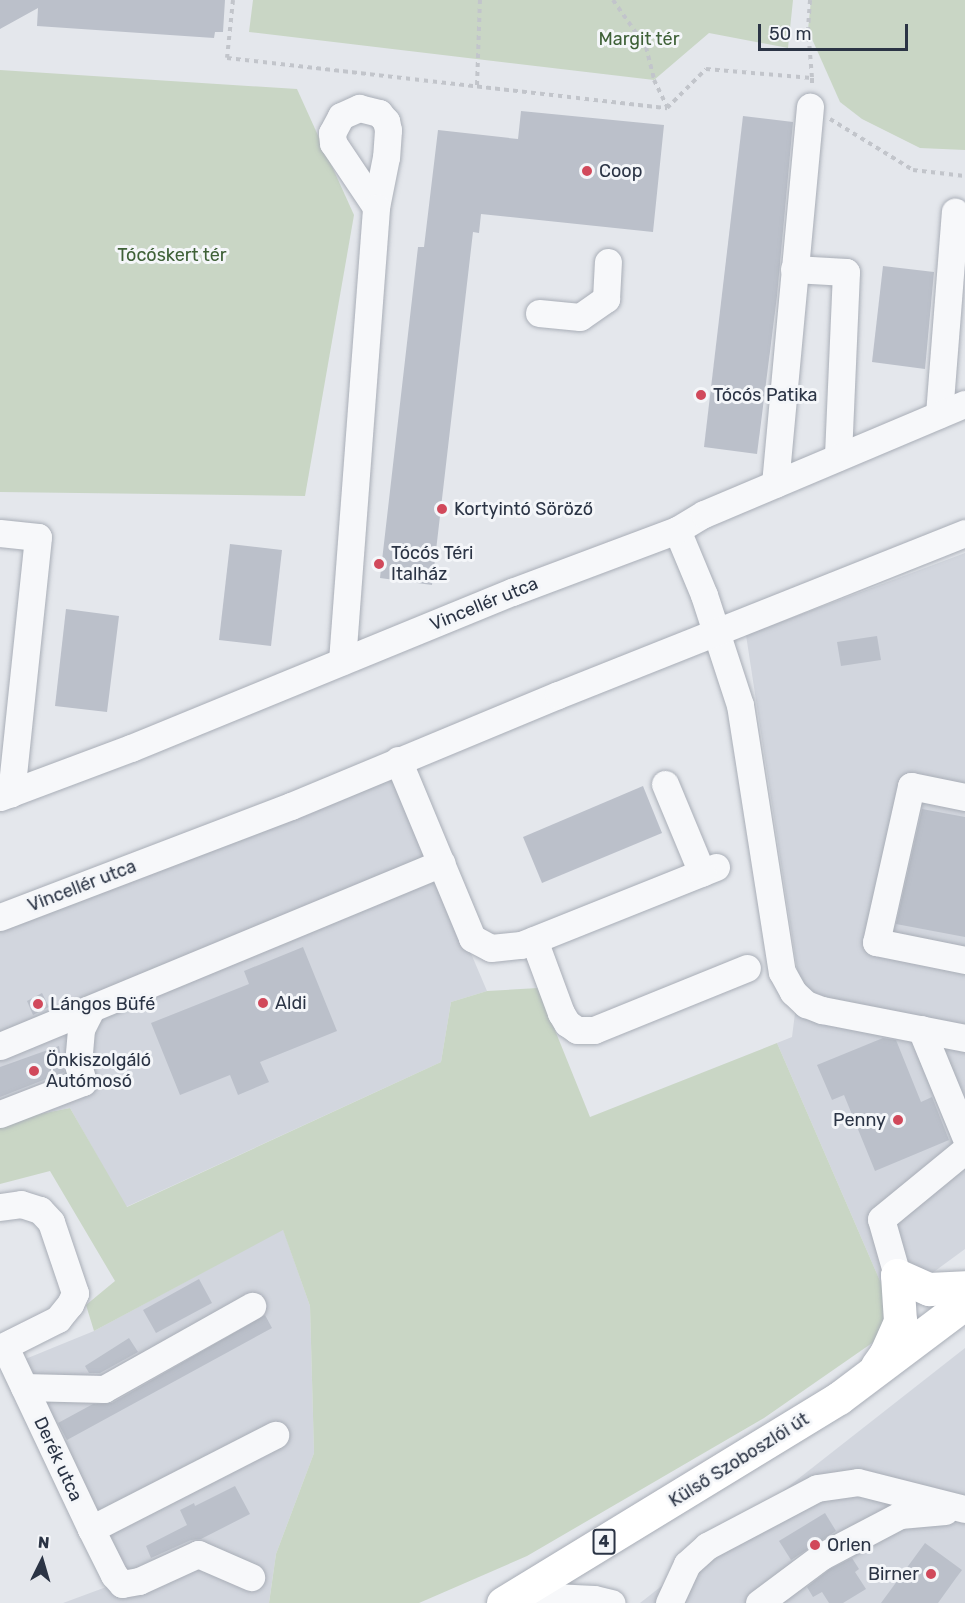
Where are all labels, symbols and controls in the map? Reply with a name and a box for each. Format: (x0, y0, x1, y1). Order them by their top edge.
scale bar (761, 12, 911, 50)
text: 50 m (769, 23, 812, 45)
park label: Margit tér (598, 28, 680, 50)
place label: Coop (599, 160, 642, 182)
marker: Coop (580, 164, 594, 178)
park label: Tócóskert tér (117, 244, 227, 266)
place label: Tócós Patika (713, 384, 818, 406)
marker: Tócós Patika (694, 388, 708, 402)
place label: Kortyintó Söröző (454, 498, 593, 520)
marker: Kortyintó Söröző (435, 502, 449, 516)
place label: Tócós Téri Italház (391, 543, 474, 586)
marker: Tócós Téri Italház (372, 557, 386, 571)
street label: Vincellér utca (427, 572, 541, 636)
street label: Vincellér utca (25, 855, 139, 917)
place label: Aldi (275, 992, 306, 1014)
place label: Lángos Büfé (50, 993, 155, 1015)
marker: Aldi (256, 996, 270, 1010)
marker: Lángos Büfé (31, 997, 45, 1011)
place label: Önkiszolgáló Autómosó (46, 1050, 151, 1092)
marker: Önkiszolgáló Autómosó (27, 1064, 41, 1078)
place label: Penny (833, 1109, 886, 1131)
marker: Penny (891, 1113, 905, 1127)
street label: Külső Szoboszlói út (665, 1408, 813, 1512)
street label: Derék utca (29, 1413, 87, 1505)
road number: 4 (592, 1529, 616, 1555)
north arrow (12, 1531, 72, 1591)
text: N (37, 1533, 50, 1553)
place label: Orlen (827, 1534, 871, 1556)
marker: Orlen (808, 1538, 822, 1552)
place label: Birner (868, 1563, 919, 1585)
marker: Birner (924, 1567, 938, 1581)

